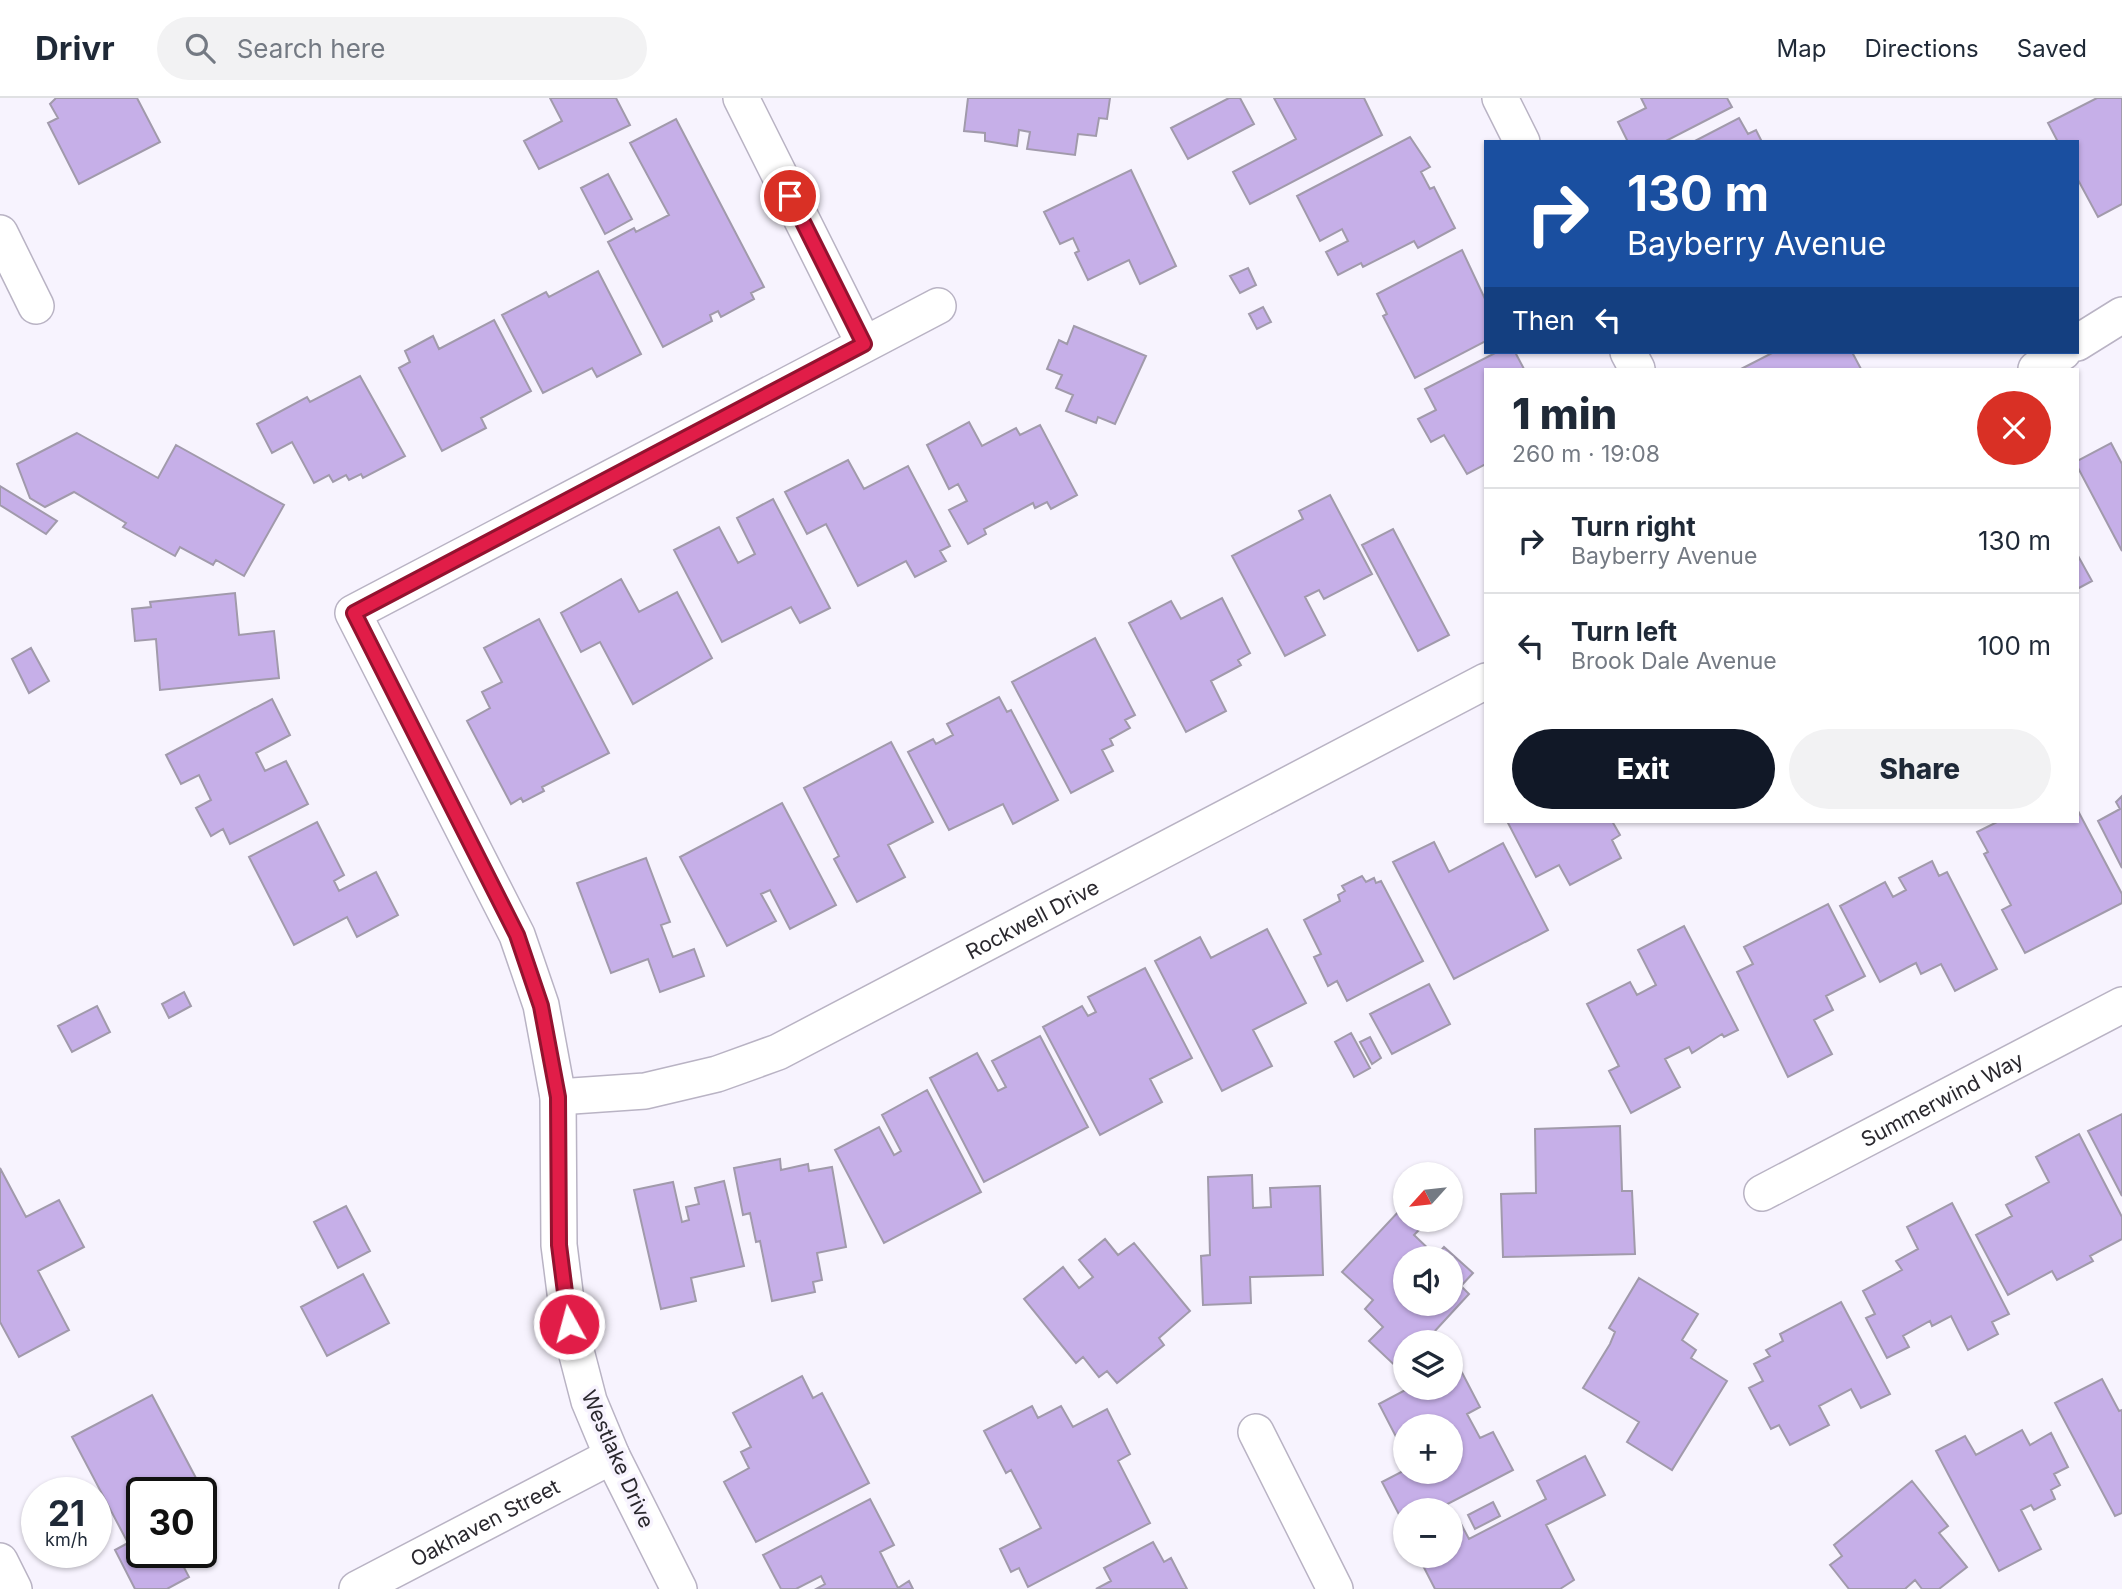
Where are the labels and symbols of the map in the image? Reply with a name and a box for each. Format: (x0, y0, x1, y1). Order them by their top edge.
pin (760, 166, 820, 226)
street label: Rockwell Drive (961, 874, 1103, 964)
street label: Summerwind Way (1857, 1046, 2027, 1152)
north arrow (1393, 1162, 1463, 1232)
position arrow (532, 1287, 606, 1361)
street label: Westlake Drive (576, 1386, 660, 1532)
street label: Oakhaven Street (406, 1473, 564, 1572)
speed limit sign: 30 (126, 1477, 217, 1568)

